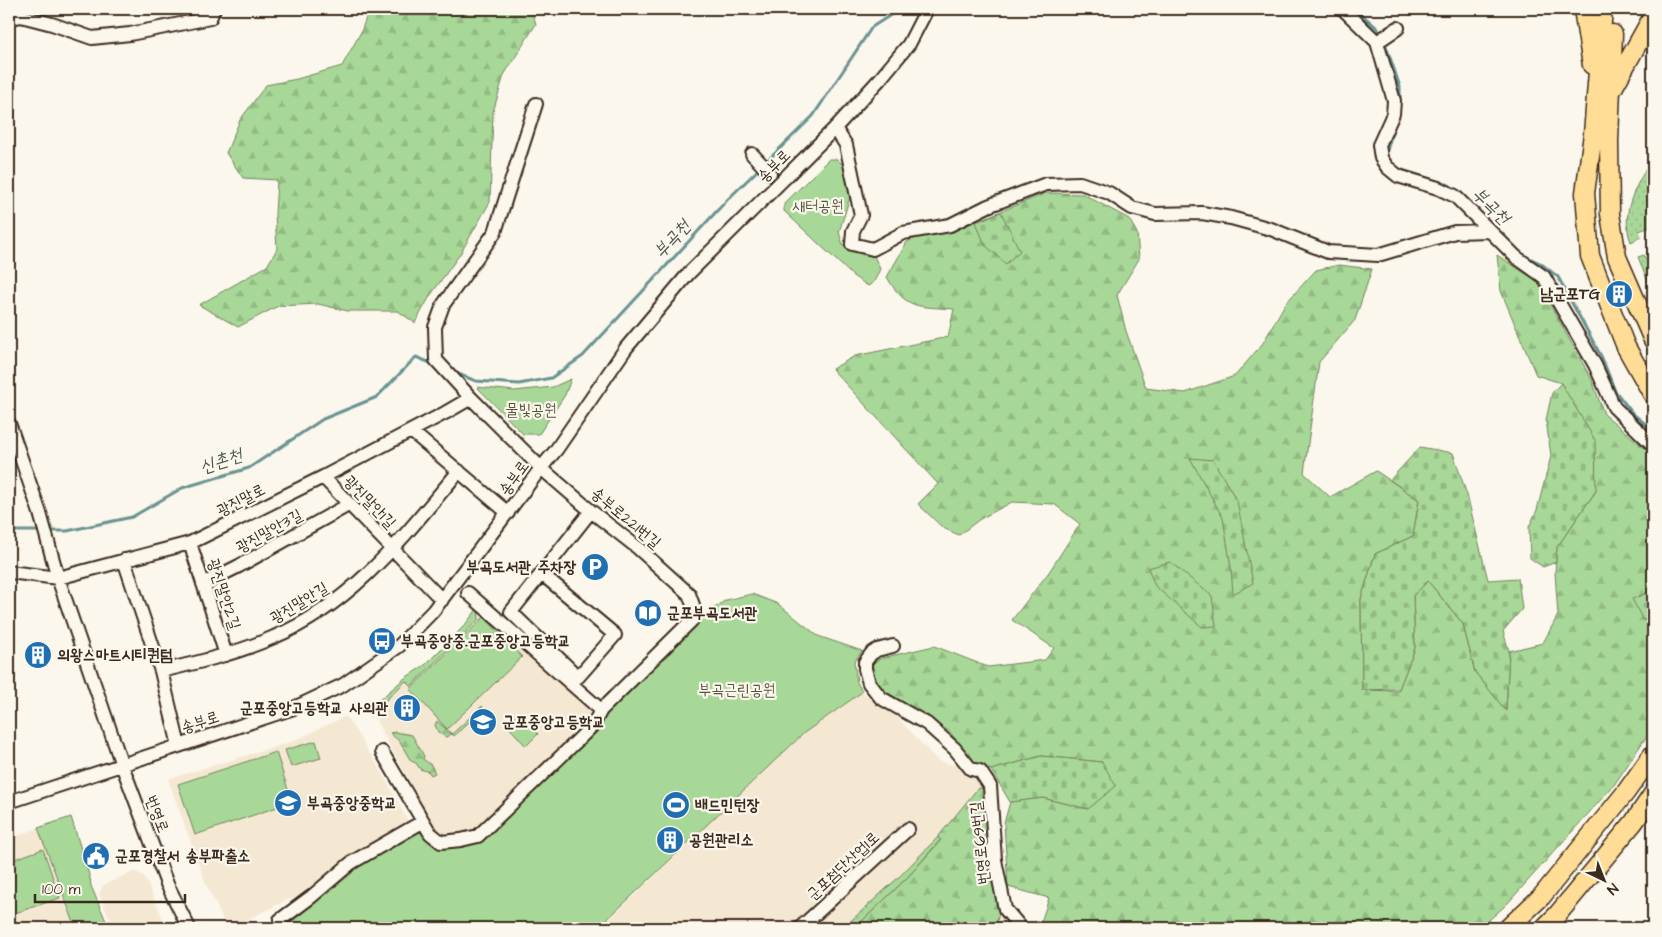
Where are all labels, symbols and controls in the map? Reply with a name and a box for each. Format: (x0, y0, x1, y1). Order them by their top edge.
street label: 송부로 (753, 145, 795, 187)
water label: 부곡천 (1467, 182, 1516, 231)
park label: 새터공원 (792, 195, 844, 217)
water label: 부곡천 (648, 213, 697, 263)
building icon: 남군포TG (1604, 279, 1634, 309)
place label: 남군포TG (1540, 283, 1601, 305)
park label: 물빛공원 (505, 399, 557, 421)
water label: 신촌천 (196, 442, 247, 480)
street label: 송부로 (494, 456, 534, 500)
street label: 광진말안1길 (339, 470, 401, 534)
street label: 광진말로 (213, 479, 269, 521)
street label: 송부로221번길 (586, 482, 666, 554)
street label: 광진말안3길 (232, 504, 306, 558)
parking icon: 부곡도서관 주차장 (580, 552, 610, 582)
street label: 광진말안2길 (202, 556, 246, 632)
place label: 부곡도서관 주차장 (467, 556, 576, 578)
street label: 광진말안길 (266, 577, 332, 629)
library icon: 군포부곡도서관 (633, 598, 663, 628)
place label: 군포부곡도서관 (667, 602, 757, 624)
bus stop icon: 부곡중앙중.군포중앙고등학교 (367, 626, 397, 656)
place label: 부곡중앙중.군포중앙고등학교 (401, 630, 571, 652)
building icon: 의왕스마트시티퀀텀 (23, 640, 53, 670)
place label: 의왕스마트시티퀀텀 (57, 644, 173, 666)
park label: 부곡근린공원 (698, 679, 776, 701)
building icon: 군포중앙고등학교 사의관 (392, 693, 422, 723)
place label: 군포중앙고등학교 사의관 (240, 697, 388, 719)
street label: 송부로 (178, 706, 222, 738)
school or university icon: 군포중앙고등학교 (468, 707, 498, 737)
place label: 군포중앙고등학교 (502, 711, 605, 733)
school or university icon: 부곡중앙중학교 (273, 788, 303, 818)
sports icon: 배드민턴장 (661, 790, 691, 820)
street label: 번영로 (140, 792, 174, 836)
place label: 부곡중앙중학교 (307, 792, 397, 814)
place label: 배드민턴장 (695, 794, 760, 816)
street label: 번영로69번길 (965, 800, 995, 886)
building icon: 공원관리소 (655, 825, 685, 855)
street label: 군포첨단산업1로 (802, 827, 884, 905)
place label: 공원관리소 (689, 829, 754, 851)
public building icon: 군포경찰서 송부파출소 (81, 841, 111, 871)
place label: 군포경찰서 송부파출소 (115, 845, 250, 867)
north arrow (1580, 854, 1630, 904)
scale bar (35, 872, 185, 904)
text: N (1602, 878, 1622, 899)
text: 100 m (42, 879, 81, 900)

